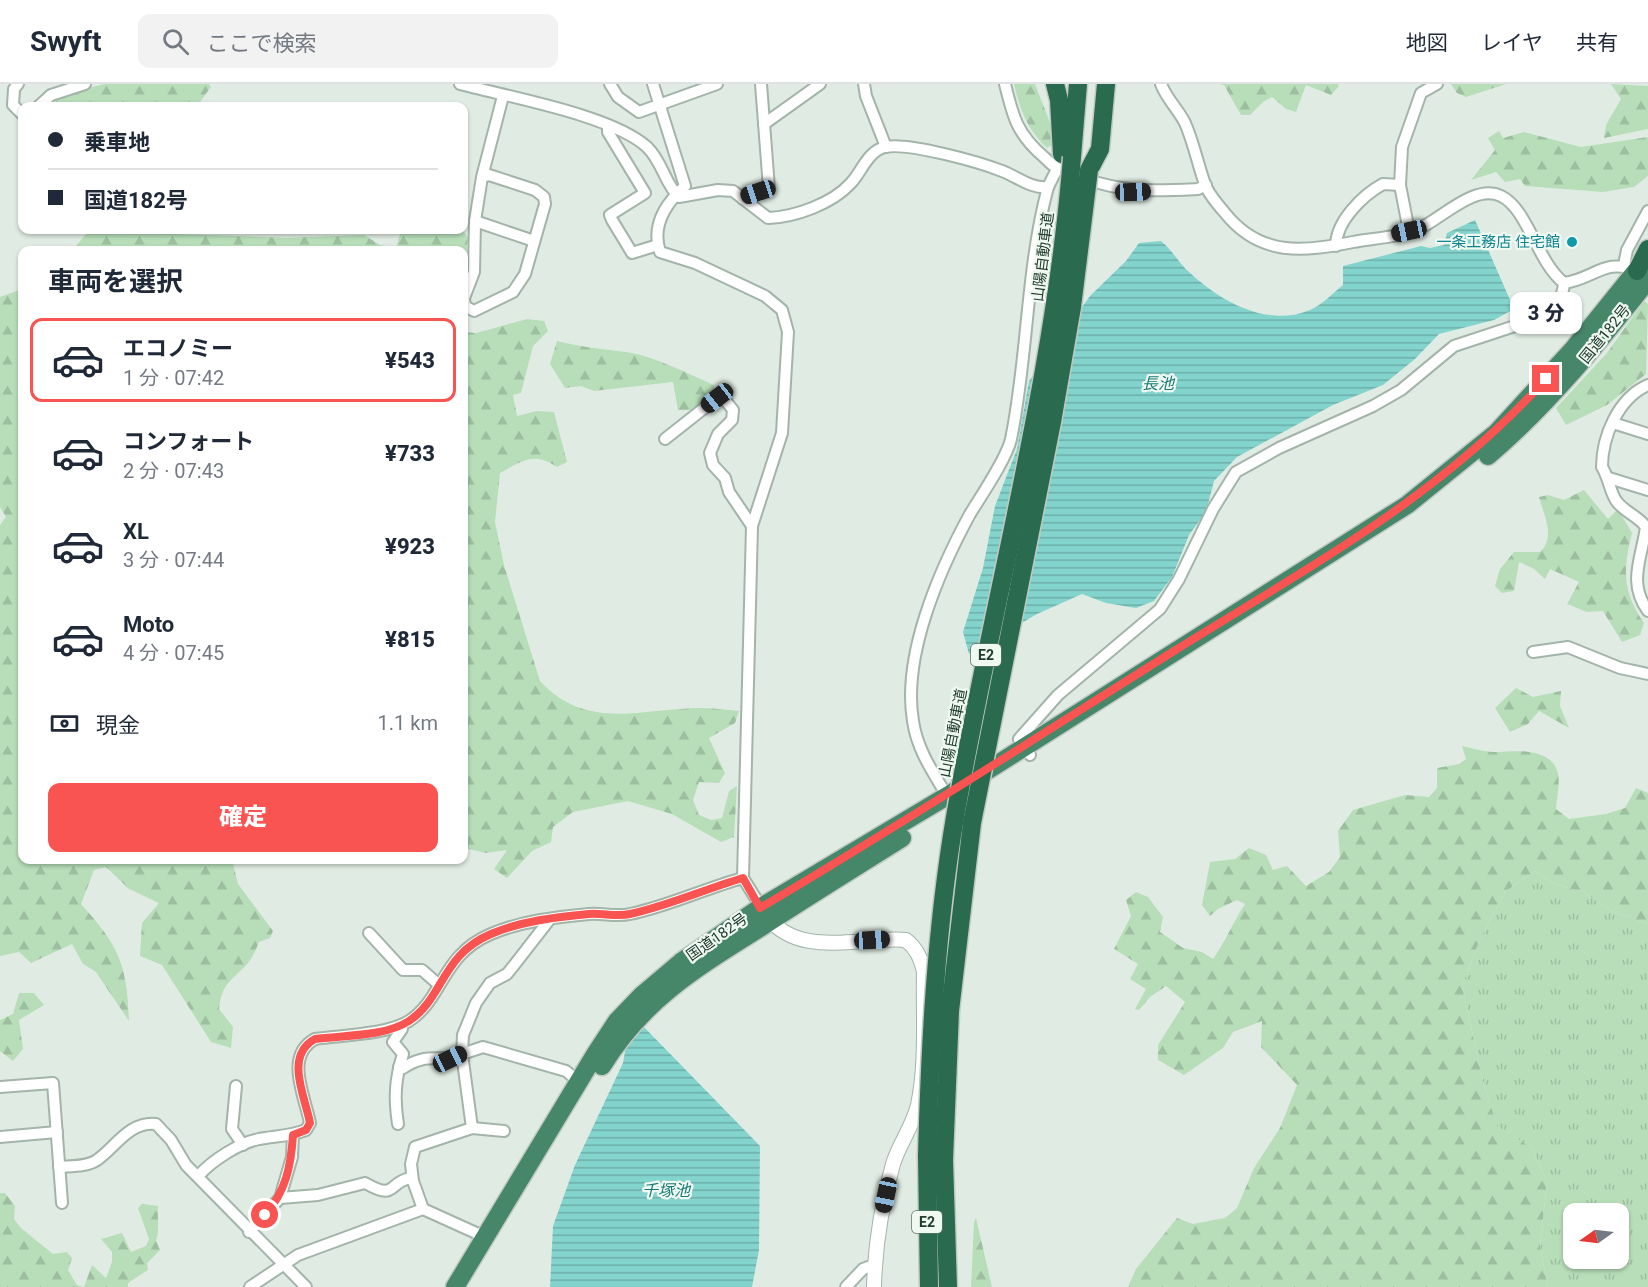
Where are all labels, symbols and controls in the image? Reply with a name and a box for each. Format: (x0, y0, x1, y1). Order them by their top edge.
search box (138, 14, 558, 68)
text: Swyft (30, 25, 102, 58)
icon: search (159, 25, 192, 58)
text: ここで検索 (207, 31, 317, 56)
text: 地図 (1406, 31, 1448, 55)
text: レイヤ (1481, 31, 1543, 55)
text: 共有 (1576, 31, 1618, 55)
text: 乗車地 (84, 130, 150, 155)
car (738, 178, 778, 206)
car (1115, 182, 1151, 202)
text: 国道182号 (84, 188, 188, 213)
street label: 山陽自動車道 (1029, 211, 1057, 303)
car (1390, 218, 1428, 244)
place label: 一条工務店 住宅館 (1436, 233, 1560, 251)
marker: 一条工務店 住宅館 (1565, 235, 1579, 249)
text: 車両を選択 (48, 266, 183, 298)
callout: 3 分 (1510, 292, 1582, 334)
text: 3 分 (1528, 301, 1564, 325)
street label: 国道182号 (1576, 301, 1634, 367)
icon: car (51, 333, 105, 387)
text: エコノミー (123, 336, 233, 361)
text: ¥543 (385, 348, 435, 373)
route end (1532, 365, 1559, 392)
text: 1 分 · 07:42 (123, 366, 224, 390)
water label: 長池 (1142, 374, 1176, 393)
car (697, 380, 737, 416)
icon: car (51, 426, 105, 480)
text: コンフォート (123, 429, 254, 454)
text: ¥733 (385, 441, 435, 466)
text: 2 分 · 07:43 (123, 459, 224, 483)
icon: car (51, 519, 105, 573)
text: XL (123, 519, 149, 544)
text: ¥923 (385, 534, 435, 559)
text: 3 分 · 07:44 (123, 548, 224, 572)
icon: car (51, 612, 105, 666)
text: Moto (123, 612, 174, 637)
text: ¥815 (385, 627, 435, 652)
text: 4 分 · 07:45 (123, 641, 224, 665)
road number: E2 (971, 644, 1001, 666)
street label: 山陽自動車道 (936, 687, 970, 779)
icon: cash (48, 707, 81, 740)
text: 1.1 km (378, 711, 438, 735)
text: 現金 (96, 713, 140, 738)
button: 確定 (48, 783, 438, 852)
street label: 国道182号 (683, 909, 751, 965)
car (854, 930, 890, 950)
car (430, 1043, 470, 1075)
car (873, 1176, 899, 1214)
water label: 千塚池 (642, 1181, 692, 1200)
route start (251, 1201, 278, 1228)
north arrow (1563, 1203, 1629, 1269)
map controls (1563, 1203, 1629, 1269)
road number: E2 (912, 1211, 942, 1233)

